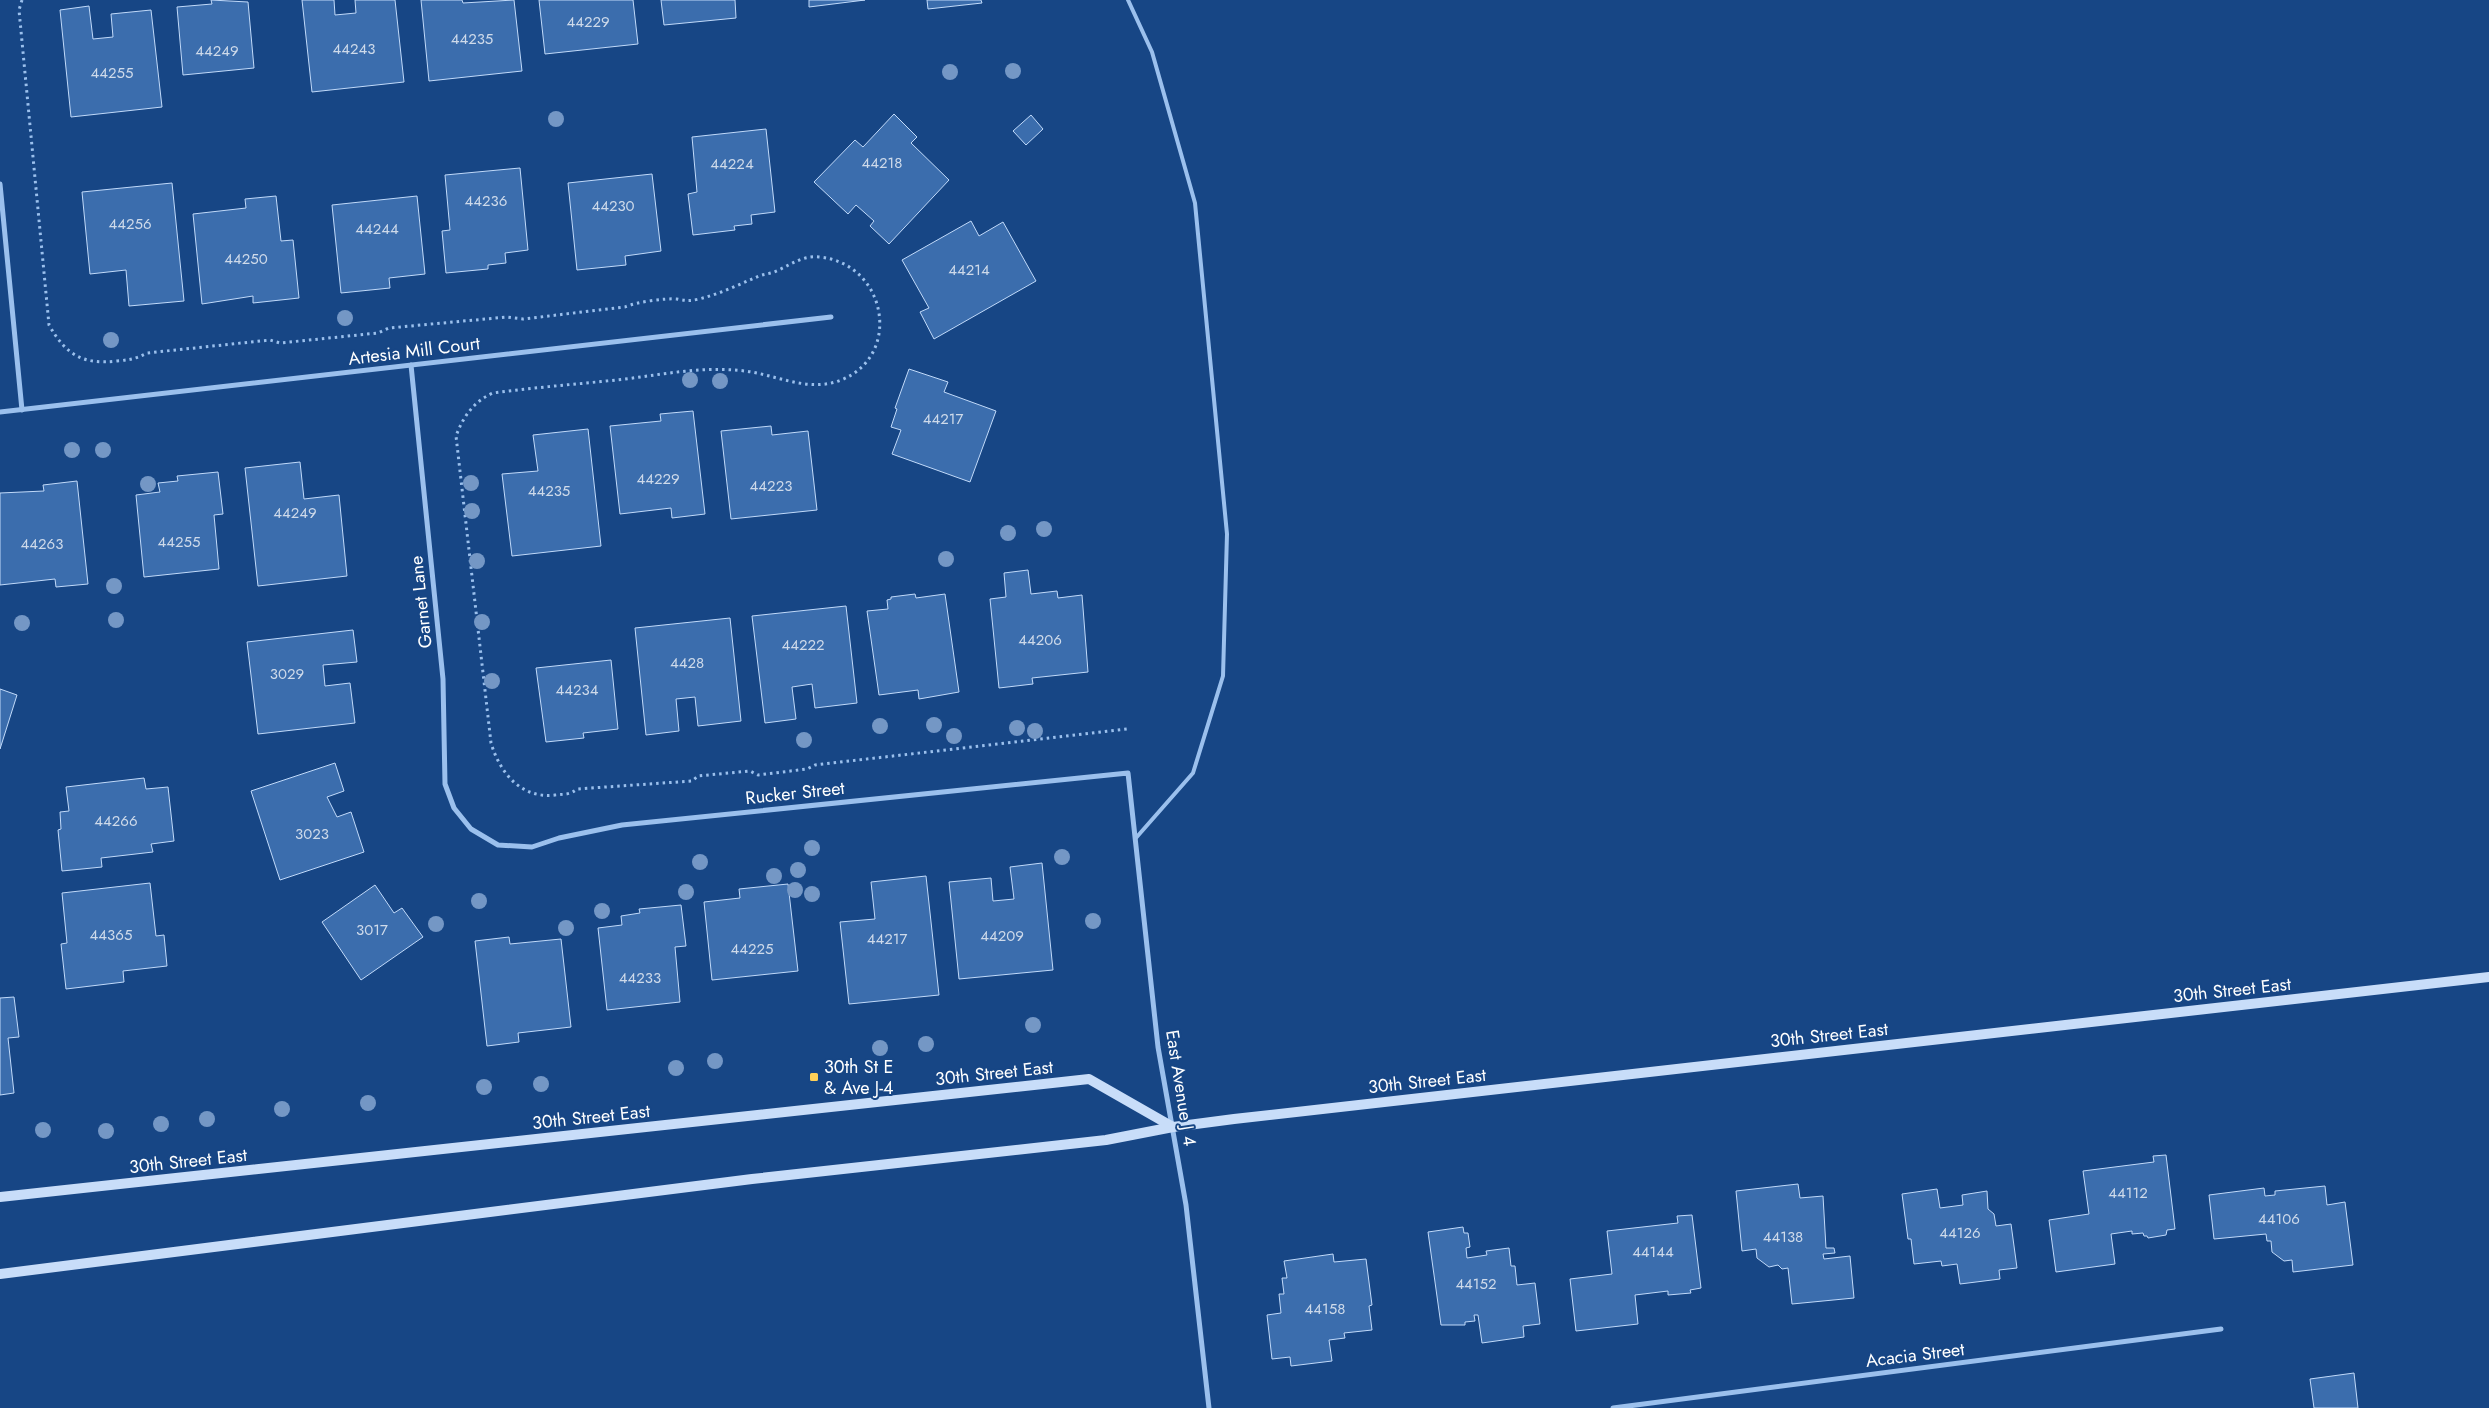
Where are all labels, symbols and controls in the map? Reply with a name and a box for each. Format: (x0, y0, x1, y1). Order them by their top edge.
house number: 44229 (566, 11, 610, 33)
house number: 44235 (451, 28, 493, 50)
house number: 44243 (333, 38, 375, 60)
house number: 44249 (195, 40, 239, 62)
house number: 44255 (91, 62, 133, 84)
house number: 44218 (862, 152, 902, 174)
house number: 44224 (710, 153, 754, 175)
house number: 44236 (465, 190, 507, 212)
house number: 44230 (591, 195, 635, 217)
house number: 44256 (108, 213, 152, 235)
house number: 44244 (355, 218, 399, 240)
house number: 44250 (224, 248, 268, 270)
house number: 44214 (948, 259, 990, 281)
street label: Artesia Mill Court (347, 330, 482, 372)
house number: 44217 (923, 408, 963, 430)
house number: 44229 (636, 468, 680, 490)
house number: 44223 (750, 475, 792, 497)
house number: 44235 (528, 480, 570, 502)
house number: 44249 (273, 502, 317, 524)
house number: 44255 (158, 531, 200, 553)
house number: 44263 (21, 533, 63, 555)
street label: Garnet Lane (403, 555, 439, 649)
house number: 44206 (1018, 629, 1062, 651)
house number: 44222 (781, 634, 825, 656)
house number: 4428 (670, 652, 704, 674)
house number: 3029 (270, 663, 304, 685)
house number: 44234 (556, 679, 599, 701)
street label: Rucker Street (744, 775, 847, 811)
house number: 44266 (94, 810, 138, 832)
house number: 3023 (295, 823, 329, 845)
house number: 3017 (356, 919, 388, 941)
house number: 44365 (90, 924, 132, 946)
house number: 44209 (980, 925, 1024, 947)
house number: 44217 (867, 928, 907, 950)
house number: 44225 (730, 938, 774, 960)
house number: 44233 (619, 967, 661, 989)
street label: 30th Street East (2172, 971, 2293, 1009)
street label: 30th Street East (1769, 1016, 1890, 1054)
street label: East Avenue J 4 (1159, 1028, 1203, 1148)
place label: 30th St E & Ave J-4 (824, 1054, 893, 1101)
street label: 30th Street East (934, 1054, 1055, 1092)
street label: 30th Street East (1367, 1062, 1488, 1100)
marker: 30th St E & Ave J-4 (808, 1071, 820, 1083)
street label: 30th Street East (531, 1098, 652, 1136)
street label: 30th Street East (128, 1142, 249, 1180)
house number: 44112 (2108, 1182, 2148, 1204)
house number: 44106 (2258, 1208, 2300, 1230)
house number: 44126 (1939, 1222, 1981, 1244)
house number: 44138 (1763, 1226, 1803, 1248)
house number: 44144 (1632, 1241, 1674, 1263)
house number: 44152 (1455, 1273, 1497, 1295)
house number: 44158 (1305, 1298, 1345, 1320)
street label: Acacia Street (1864, 1336, 1967, 1374)

